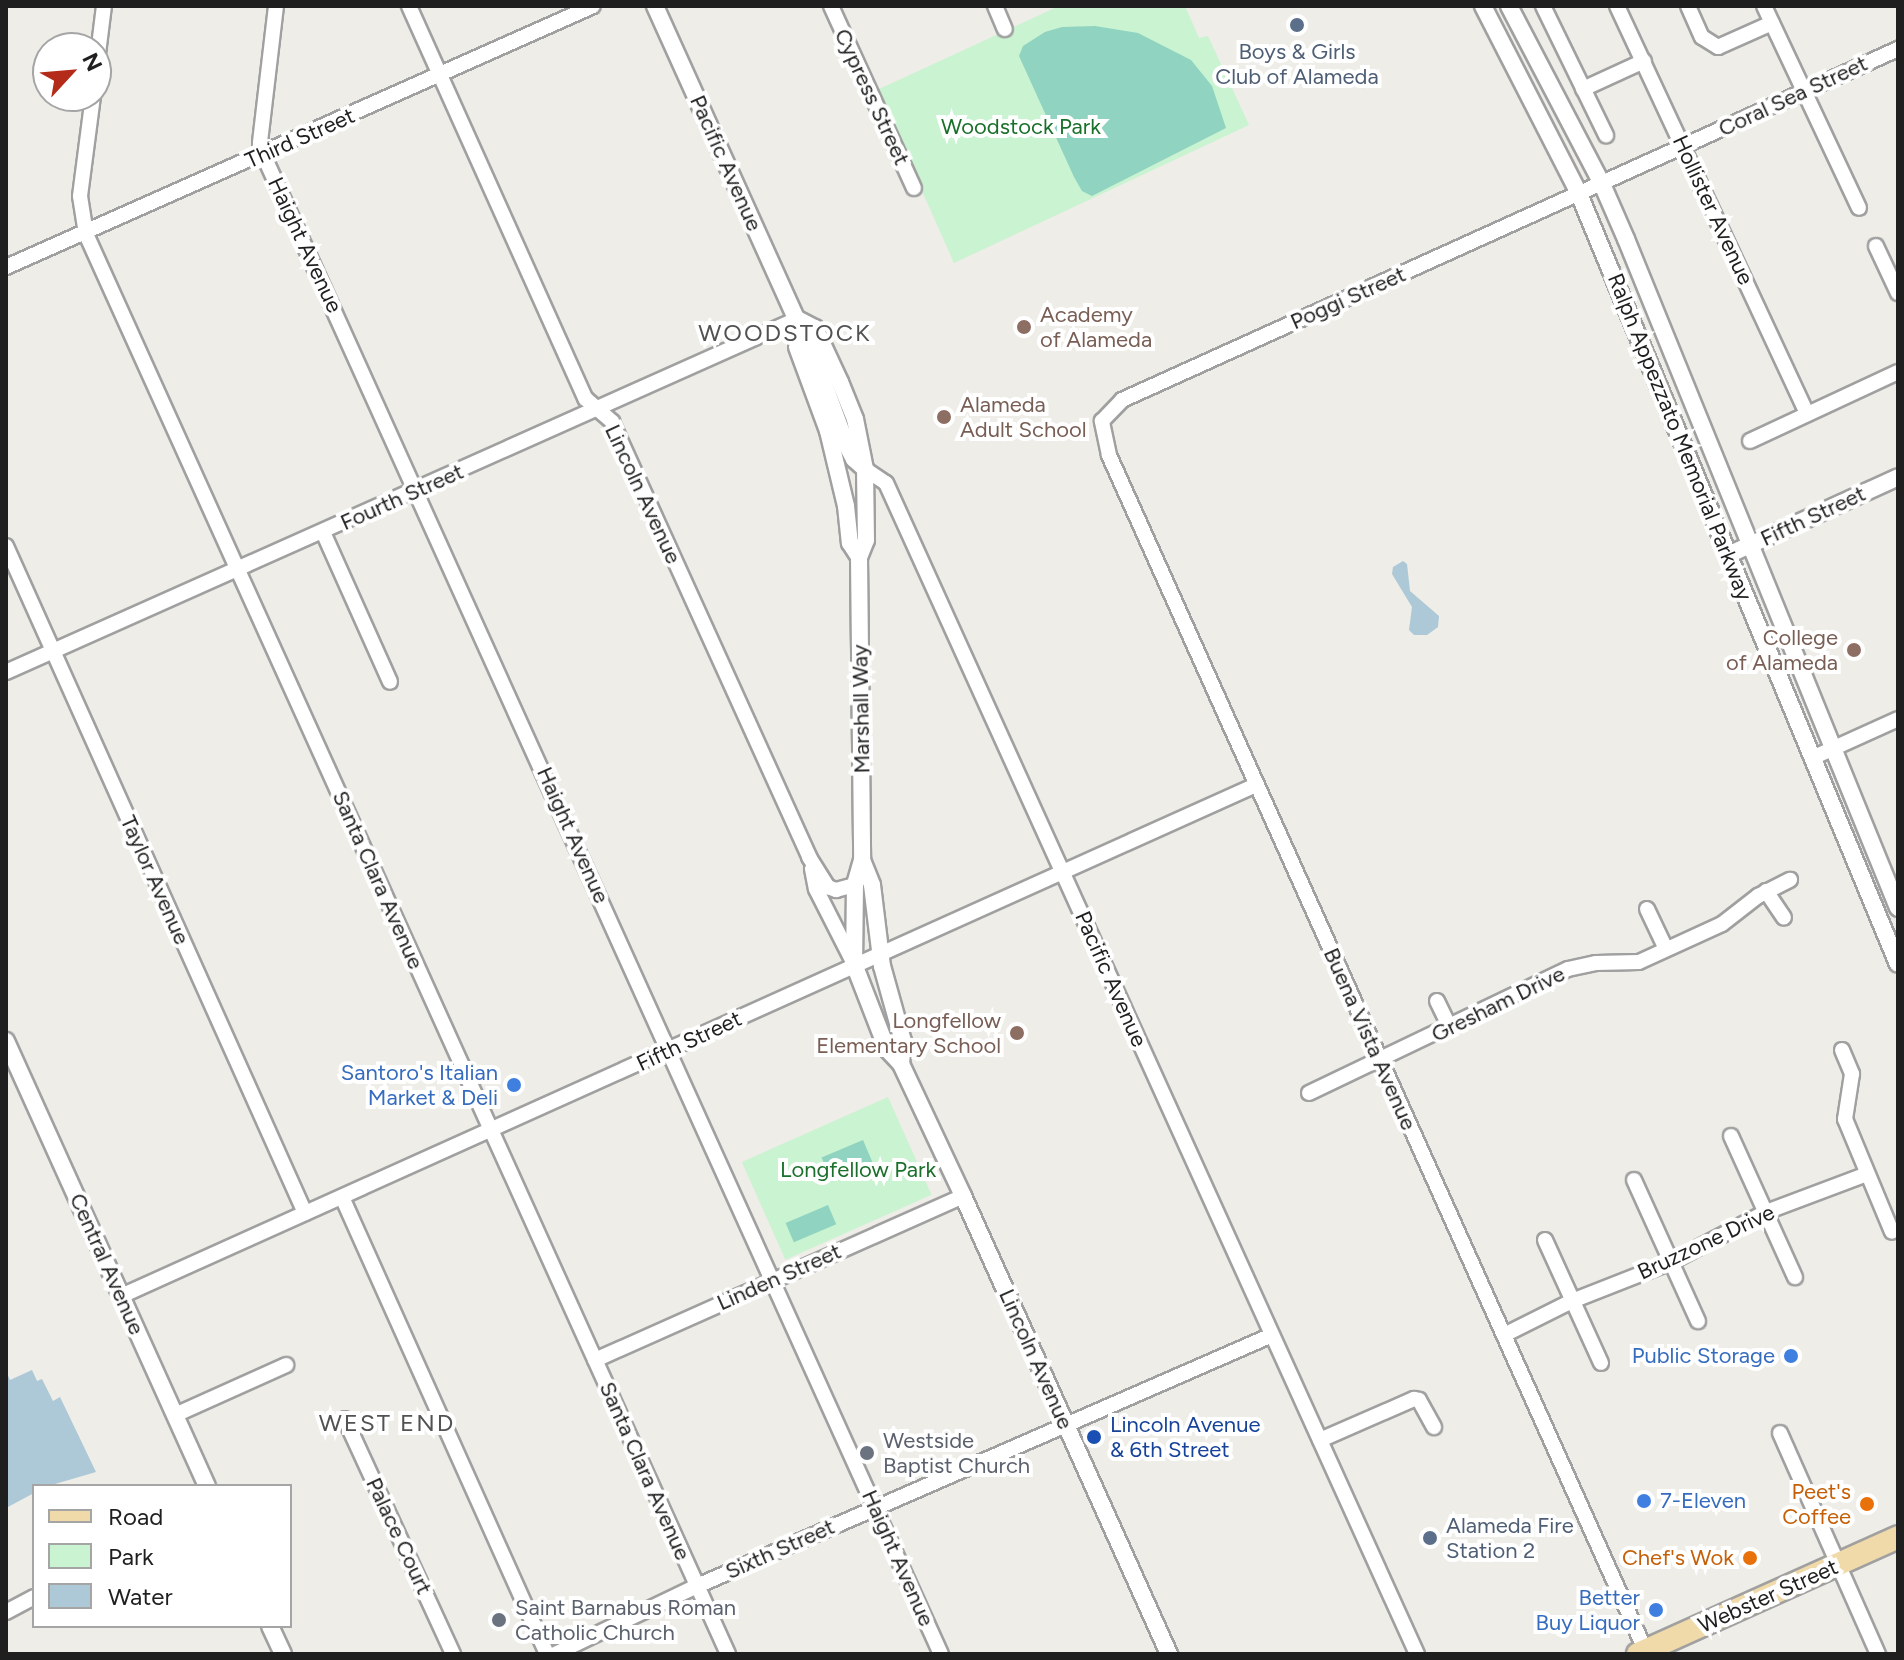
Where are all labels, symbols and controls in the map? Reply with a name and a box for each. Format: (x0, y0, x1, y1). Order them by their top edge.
marker: Boys & Girls Club of Alameda (1288, 16, 1306, 34)
street label: Cypress Street (829, 25, 915, 169)
north arrow (32, 32, 112, 112)
place label: Boys & Girls Club of Alameda (1215, 38, 1379, 90)
text: N (76, 49, 108, 76)
street label: Coral Sea Street (1714, 50, 1872, 142)
street label: Pacific Avenue (684, 91, 768, 235)
street label: Third Street (241, 102, 359, 174)
park label: Woodstock Park (941, 114, 1101, 140)
street label: Hollister Avenue (1667, 131, 1759, 289)
street label: Haight Avenue (262, 173, 348, 317)
street label: Poggi Street (1286, 261, 1410, 335)
street label: Ralph Appezzato Memorial Parkway (1602, 270, 1758, 604)
place label: Academy of Alameda (1040, 301, 1152, 352)
marker: Academy of Alameda (1015, 318, 1033, 336)
district label: WOODSTOCK (698, 319, 872, 347)
place label: Alameda Adult School (960, 391, 1087, 442)
marker: Alameda Adult School (935, 408, 953, 426)
street label: Lincoln Avenue (599, 420, 687, 568)
street label: Fourth Street (336, 458, 468, 536)
street label: Fifth Street (1756, 480, 1870, 552)
place label: College of Alameda (1726, 624, 1838, 676)
marker: College of Alameda (1845, 641, 1863, 659)
street label: Marshall Way (847, 644, 875, 774)
street label: Haight Avenue (531, 763, 615, 907)
street label: Santa Clara Avenue (327, 787, 429, 973)
street label: Taylor Avenue (115, 811, 195, 949)
street label: Pacific Avenue (1069, 907, 1153, 1051)
street label: Buena Vista Avenue (1318, 944, 1422, 1134)
street label: Gresham Drive (1427, 960, 1569, 1048)
street label: Fifth Street (632, 1005, 746, 1077)
place label: Longfellow Elementary School (816, 1007, 1001, 1058)
marker: Longfellow Elementary School (1008, 1024, 1026, 1042)
place label: Santoro's Italian Market & Deli (341, 1059, 498, 1110)
marker: Santoro's Italian Market & Deli (505, 1076, 523, 1094)
park label: Longfellow Park (780, 1157, 936, 1183)
street label: Central Avenue (64, 1189, 150, 1339)
street label: Bruzzone Drive (1633, 1199, 1779, 1285)
street label: Linden Street (713, 1238, 845, 1316)
street label: Lincoln Avenue (993, 1285, 1079, 1433)
place label: Public Storage (1632, 1343, 1775, 1369)
marker: Public Storage (1782, 1347, 1800, 1365)
street label: Santa Clara Avenue (594, 1378, 696, 1564)
district label: WEST END (319, 1409, 455, 1437)
place label: Lincoln Avenue & 6th Street (1110, 1411, 1260, 1462)
place label: Westside Baptist Church (883, 1427, 1030, 1478)
marker: Lincoln Avenue & 6th Street (1085, 1428, 1103, 1446)
marker: Westside Baptist Church (858, 1444, 876, 1462)
street label: Palace Court (360, 1473, 438, 1599)
place label: Peet's Coffee (1782, 1478, 1851, 1530)
legend (32, 1484, 292, 1628)
street label: Haight Avenue (856, 1486, 940, 1630)
place label: 7-Eleven (1660, 1488, 1746, 1514)
marker: 7-Eleven (1635, 1492, 1653, 1510)
marker: Peet's Coffee (1858, 1495, 1876, 1513)
text: Road (108, 1502, 163, 1531)
place label: Alameda Fire Station 2 (1446, 1512, 1574, 1564)
street label: Sixth Street (721, 1513, 839, 1585)
marker: Alameda Fire Station 2 (1421, 1529, 1439, 1547)
text: Park (108, 1542, 154, 1571)
place label: Chef's Wok (1622, 1545, 1734, 1571)
marker: Chef's Wok (1741, 1549, 1759, 1567)
street label: Webster Street (1694, 1553, 1842, 1639)
text: Water (108, 1582, 173, 1611)
place label: Better Buy Liquor (1536, 1584, 1640, 1636)
place label: Saint Barnabus Roman Catholic Church (515, 1594, 736, 1646)
marker: Better Buy Liquor (1647, 1601, 1665, 1619)
marker: Saint Barnabus Roman Catholic Church (490, 1611, 508, 1629)

